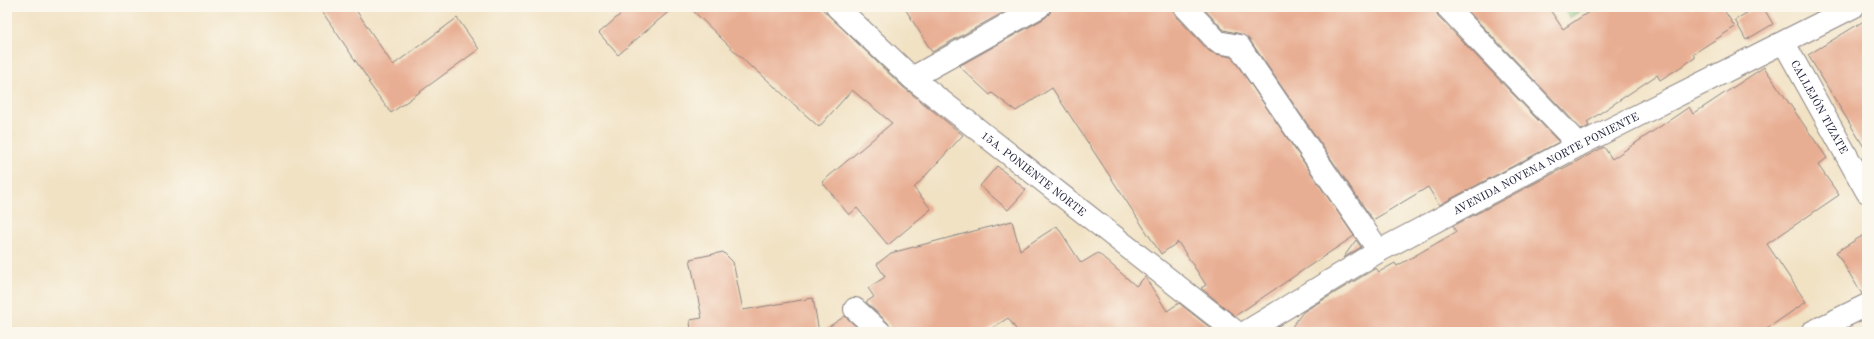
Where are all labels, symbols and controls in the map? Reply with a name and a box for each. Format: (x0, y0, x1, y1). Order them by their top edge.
street label: CALLEJÓN TIZATE (1788, 59, 1849, 156)
street label: AVENIDA NOVENA NORTE PONIENTE (1452, 112, 1641, 218)
street label: 15A. PONIENTE NORTE (978, 130, 1087, 219)

